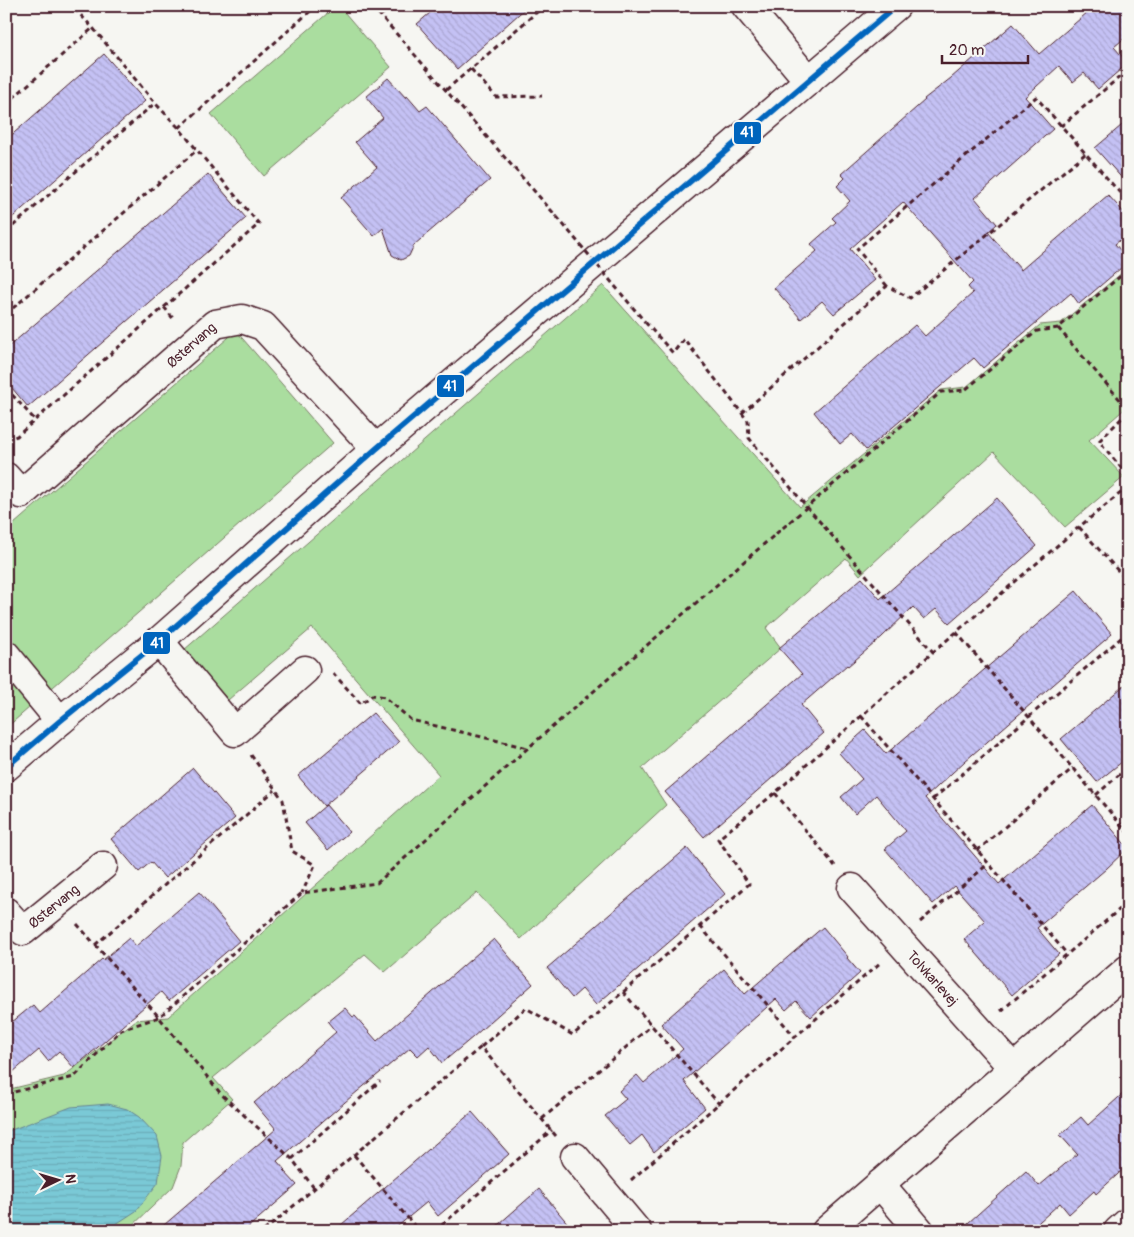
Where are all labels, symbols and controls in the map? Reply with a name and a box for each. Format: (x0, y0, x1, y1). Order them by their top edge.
scale bar (942, 32, 1028, 64)
text: 20 m (949, 41, 984, 60)
line badge: 41 (733, 121, 762, 145)
text: 41 (740, 124, 754, 141)
street label: Østervang (163, 319, 220, 371)
line badge: 41 (436, 374, 465, 398)
text: 41 (443, 378, 457, 395)
line badge: 41 (142, 631, 171, 655)
text: 41 (150, 635, 164, 652)
street label: Østervang (25, 881, 83, 932)
street label: Tolvkarlevej (903, 947, 961, 1010)
north arrow (32, 1154, 82, 1204)
text: N (62, 1173, 79, 1184)

